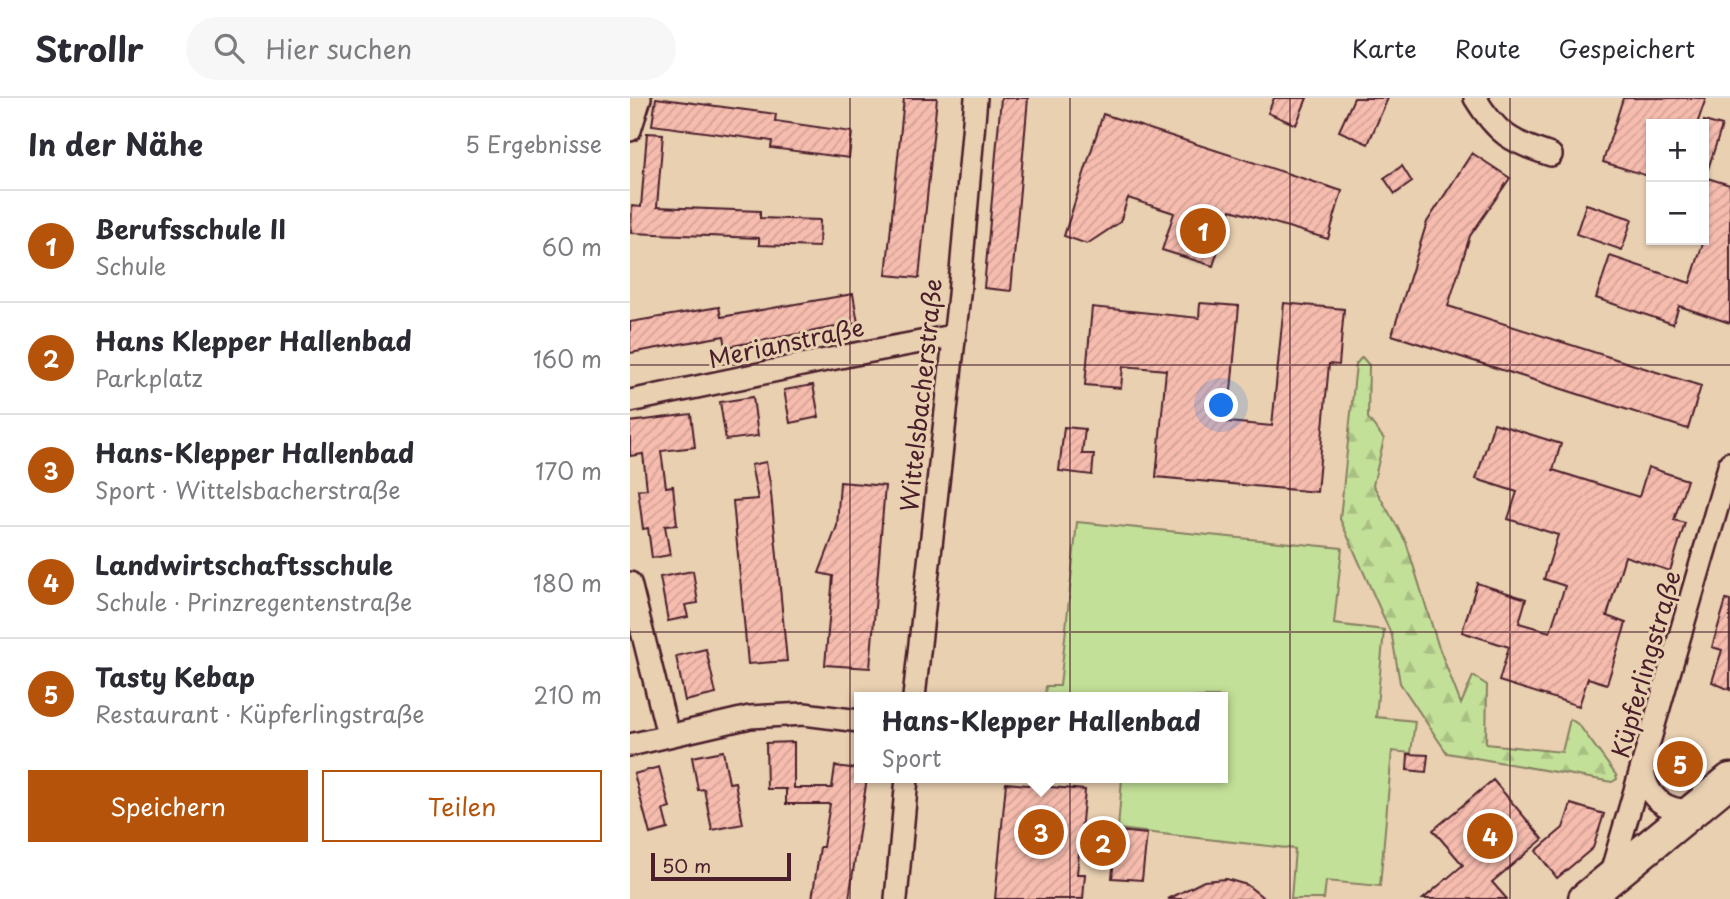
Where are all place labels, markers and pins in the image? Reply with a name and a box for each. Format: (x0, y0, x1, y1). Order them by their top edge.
pin: 1 (1180, 205, 1226, 257)
pin: 5 (1657, 738, 1703, 790)
pin: 3 (1018, 806, 1064, 858)
pin: 4 (1467, 810, 1513, 862)
pin: 2 (1080, 817, 1126, 869)

